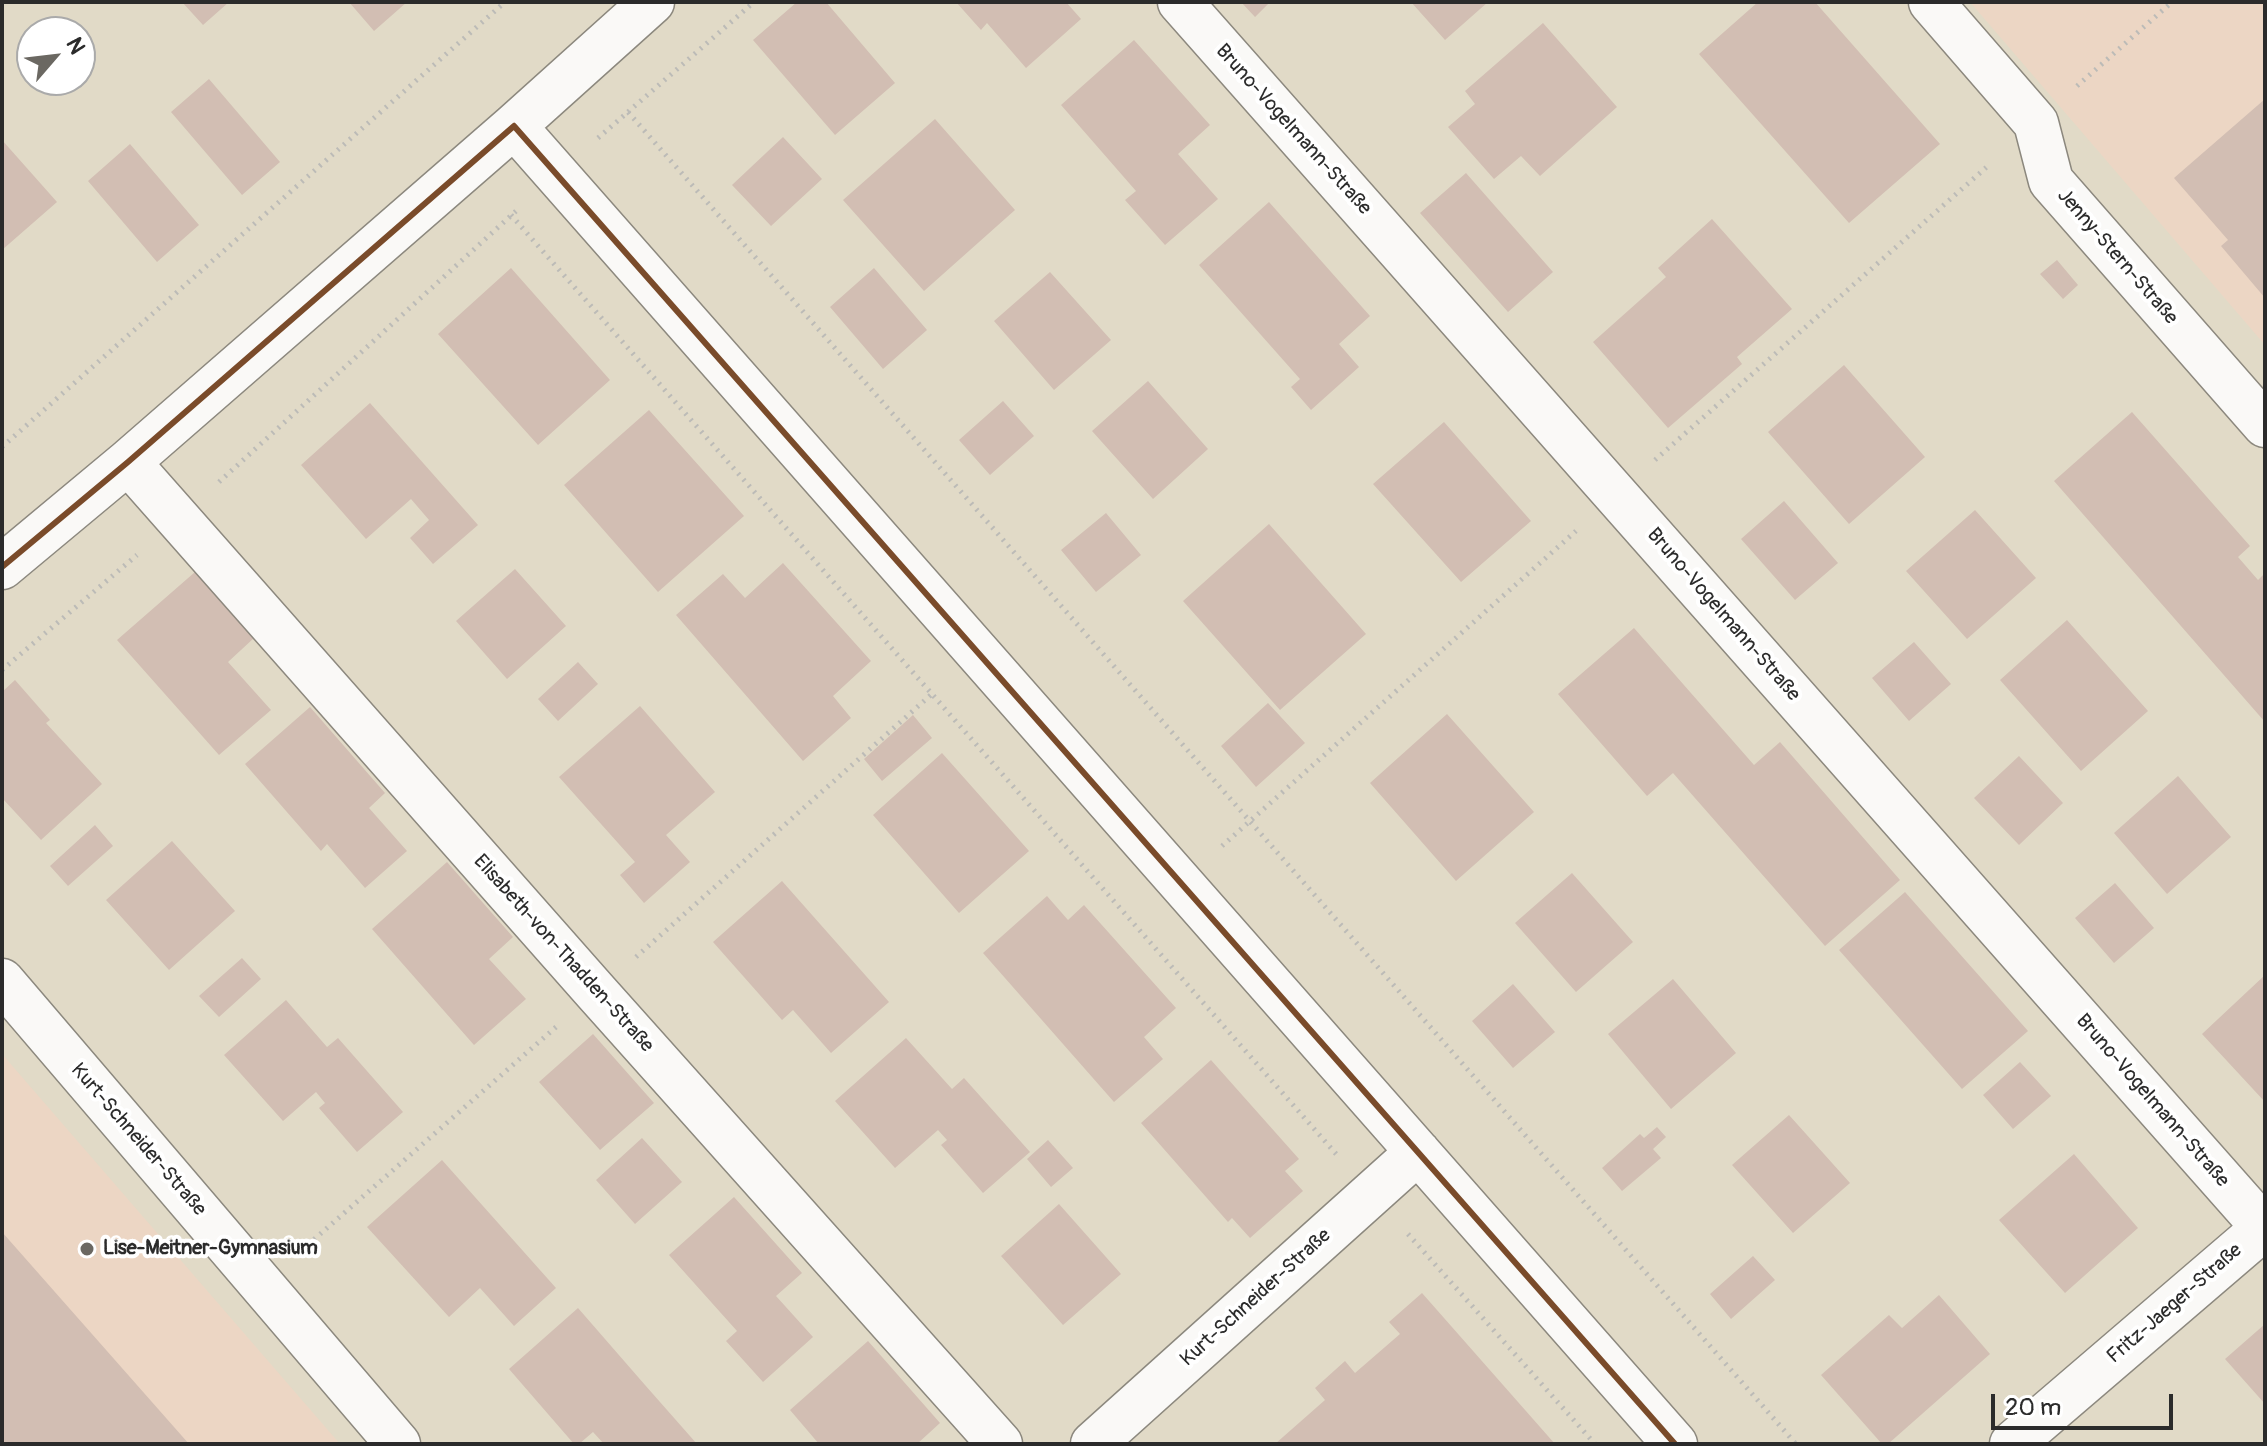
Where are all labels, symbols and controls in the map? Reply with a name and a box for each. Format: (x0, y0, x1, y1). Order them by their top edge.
north arrow (16, 16, 96, 96)
text: N (60, 33, 91, 59)
street label: Bruno-Vogelmann-Straße (1210, 40, 1376, 220)
street label: Jenny-Stern-Straße (2052, 184, 2182, 330)
street label: Bruno-Vogelmann-Straße (1641, 524, 1805, 706)
street label: Elisabeth-von-Thadden-Straße (468, 850, 658, 1058)
street label: Bruno-Vogelmann-Straße (2070, 1010, 2234, 1192)
street label: Kurt-Schneider-Straße (65, 1059, 211, 1221)
street label: Kurt-Schneider-Straße (1176, 1224, 1336, 1372)
place label: Lise-Meitner-Gymnasium (103, 1237, 318, 1261)
street label: Fritz-Jaeger-Straße (2103, 1239, 2247, 1369)
marker: Lise-Meitner-Gymnasium (78, 1240, 96, 1258)
scale bar (1995, 1378, 2177, 1428)
text: 20 m (2005, 1393, 2061, 1422)

